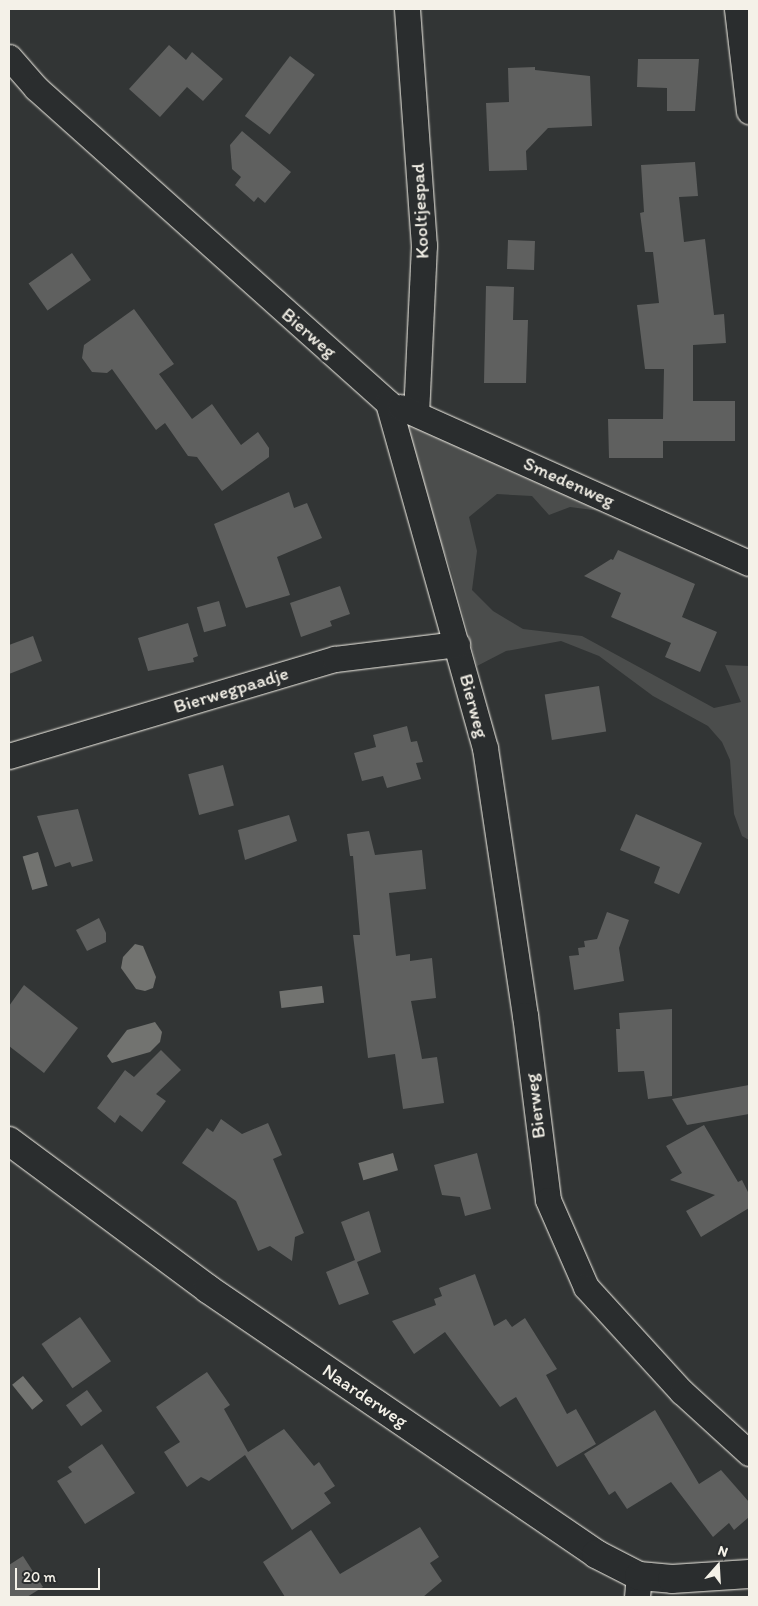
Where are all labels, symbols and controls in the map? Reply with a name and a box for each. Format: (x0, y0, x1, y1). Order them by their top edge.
street label: Kooltjespad (406, 163, 434, 259)
street label: Bierweg (277, 303, 341, 363)
street label: Smedenweg (520, 452, 618, 512)
street label: Bierwegpaadje (171, 662, 291, 718)
street label: Bierweg (455, 671, 493, 741)
street label: Bierweg (520, 1072, 550, 1140)
street label: Naarderweg (318, 1359, 412, 1433)
north arrow (693, 1541, 743, 1591)
text: N (716, 1542, 730, 1561)
scale bar (18, 1558, 102, 1590)
text: 20 m (23, 1568, 56, 1586)

